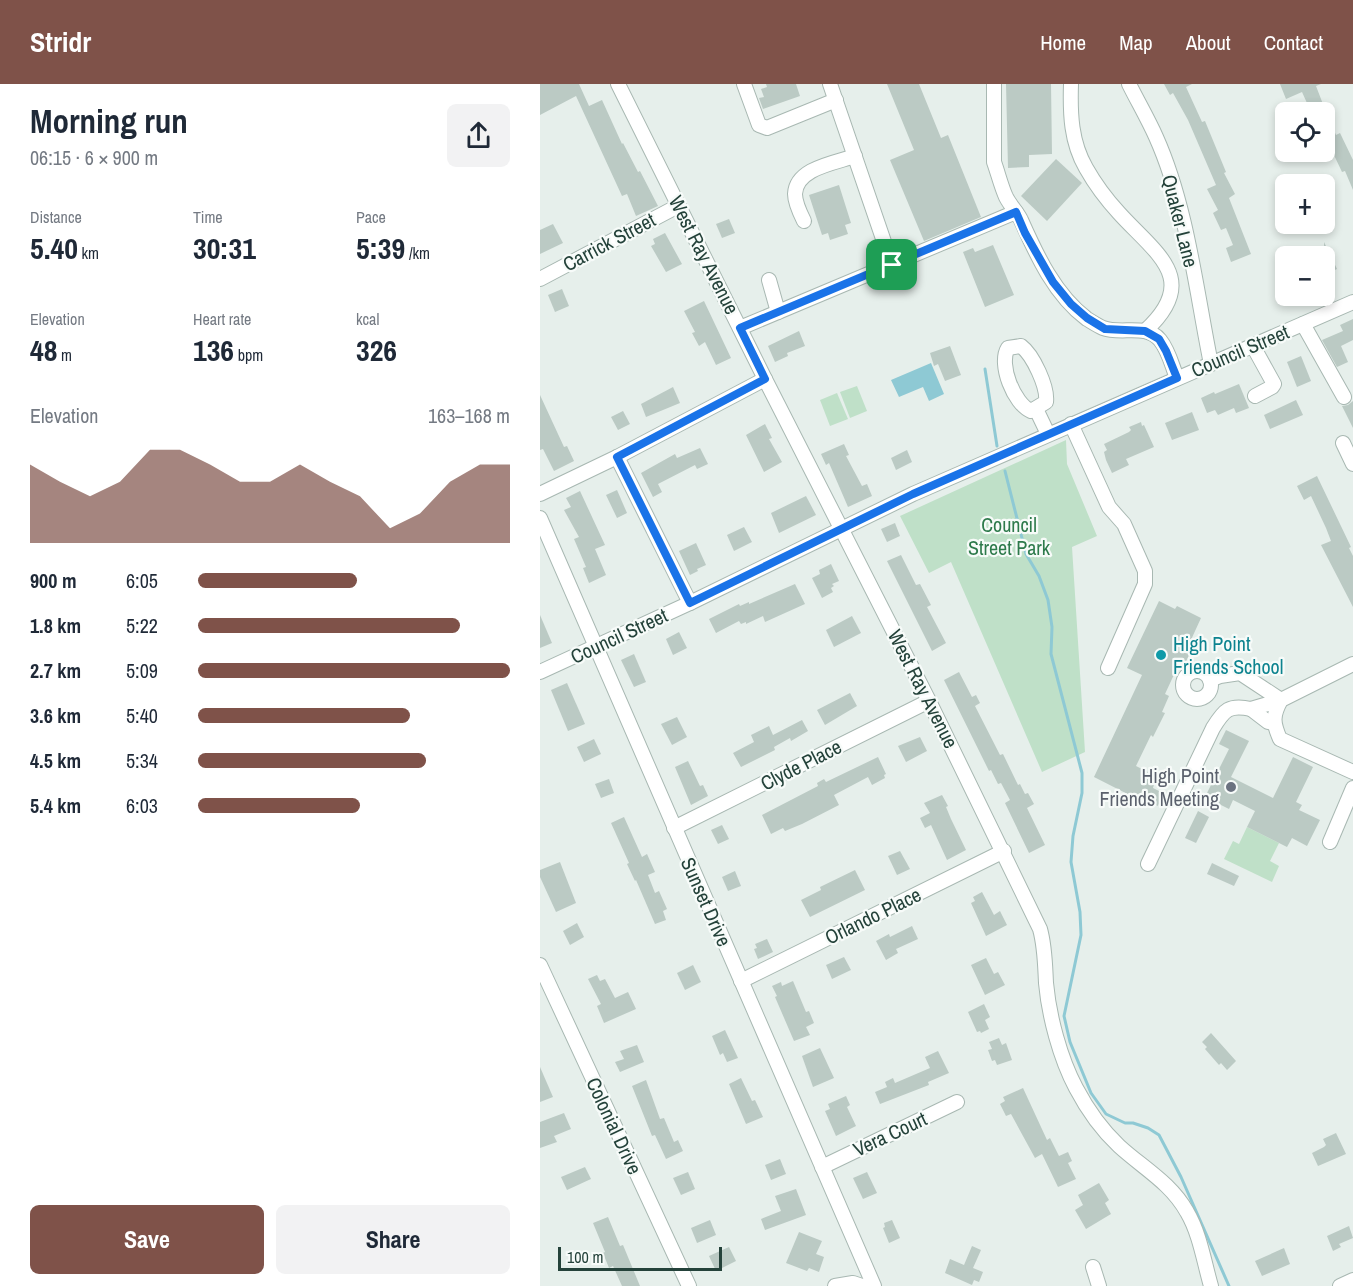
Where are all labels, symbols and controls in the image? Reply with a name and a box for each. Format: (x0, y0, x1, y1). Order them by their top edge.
text: Stridr (30, 23, 91, 61)
text: Home (1040, 28, 1086, 57)
text: Map (1119, 28, 1153, 57)
text: About (1186, 28, 1231, 57)
text: Contact (1264, 28, 1323, 57)
text: Morning run (30, 99, 188, 143)
map controls (1275, 102, 1335, 306)
button: locate (1275, 102, 1335, 162)
button: share (447, 104, 510, 167)
text: 06:15 · 6 × 900 m (30, 144, 158, 171)
street label: Quaker Lane (1156, 172, 1205, 270)
button: + (1275, 174, 1335, 234)
street label: West Ray Avenue (663, 191, 746, 319)
text: Distance (30, 206, 82, 228)
text: Time (193, 206, 223, 228)
text: Pace (356, 206, 386, 228)
street label: Carrick Street (558, 206, 660, 277)
text: 5.40 (30, 228, 78, 268)
text: 30:31 (193, 228, 256, 268)
text: 5:39 (356, 228, 405, 268)
pin (866, 239, 917, 290)
text: km (78, 242, 99, 264)
text: /km (405, 242, 430, 264)
button: − (1275, 246, 1335, 306)
icon: arrive (875, 248, 908, 281)
text: Elevation (30, 308, 85, 330)
text: Heart rate (193, 308, 251, 330)
text: kcal (356, 308, 379, 330)
street label: Council Street (1187, 318, 1293, 383)
text: 48 (30, 330, 57, 370)
text: 136 (193, 330, 234, 370)
text: 326 (356, 330, 397, 370)
text: m (57, 344, 72, 366)
text: bpm (234, 344, 263, 366)
text: Elevation (30, 402, 98, 429)
text: 163–168 m (428, 402, 510, 429)
park label: Council Street Park (968, 511, 1051, 561)
text: 900 m (30, 567, 77, 594)
text: 6:05 (126, 567, 158, 594)
street label: Council Street (566, 601, 672, 670)
text: 1.8 km (30, 612, 81, 639)
text: 5:22 (126, 612, 158, 639)
street label: West Ray Avenue (882, 625, 965, 753)
place label: High Point Friends School (1173, 630, 1283, 680)
marker: High Point Friends School (1154, 648, 1168, 662)
text: 2.7 km (30, 657, 81, 684)
text: 5:09 (126, 657, 158, 684)
text: 3.6 km (30, 702, 81, 729)
text: 5:40 (126, 702, 158, 729)
street label: Clyde Place (756, 733, 846, 796)
text: 4.5 km (30, 747, 81, 774)
text: 5:34 (126, 747, 158, 774)
place label: High Point Friends Meeting (1100, 762, 1219, 812)
marker: High Point Friends Meeting (1224, 780, 1238, 794)
text: 5.4 km (30, 792, 81, 819)
text: 6:03 (126, 792, 158, 819)
street label: Sunset Drive (675, 853, 738, 951)
street label: Orlando Place (820, 881, 925, 950)
street label: Colonial Drive (580, 1073, 649, 1179)
street label: Vera Court (849, 1105, 931, 1162)
button: Save (30, 1205, 264, 1274)
button: Share (276, 1205, 510, 1274)
scale bar (558, 1244, 722, 1272)
text: 100 m (567, 1246, 603, 1268)

